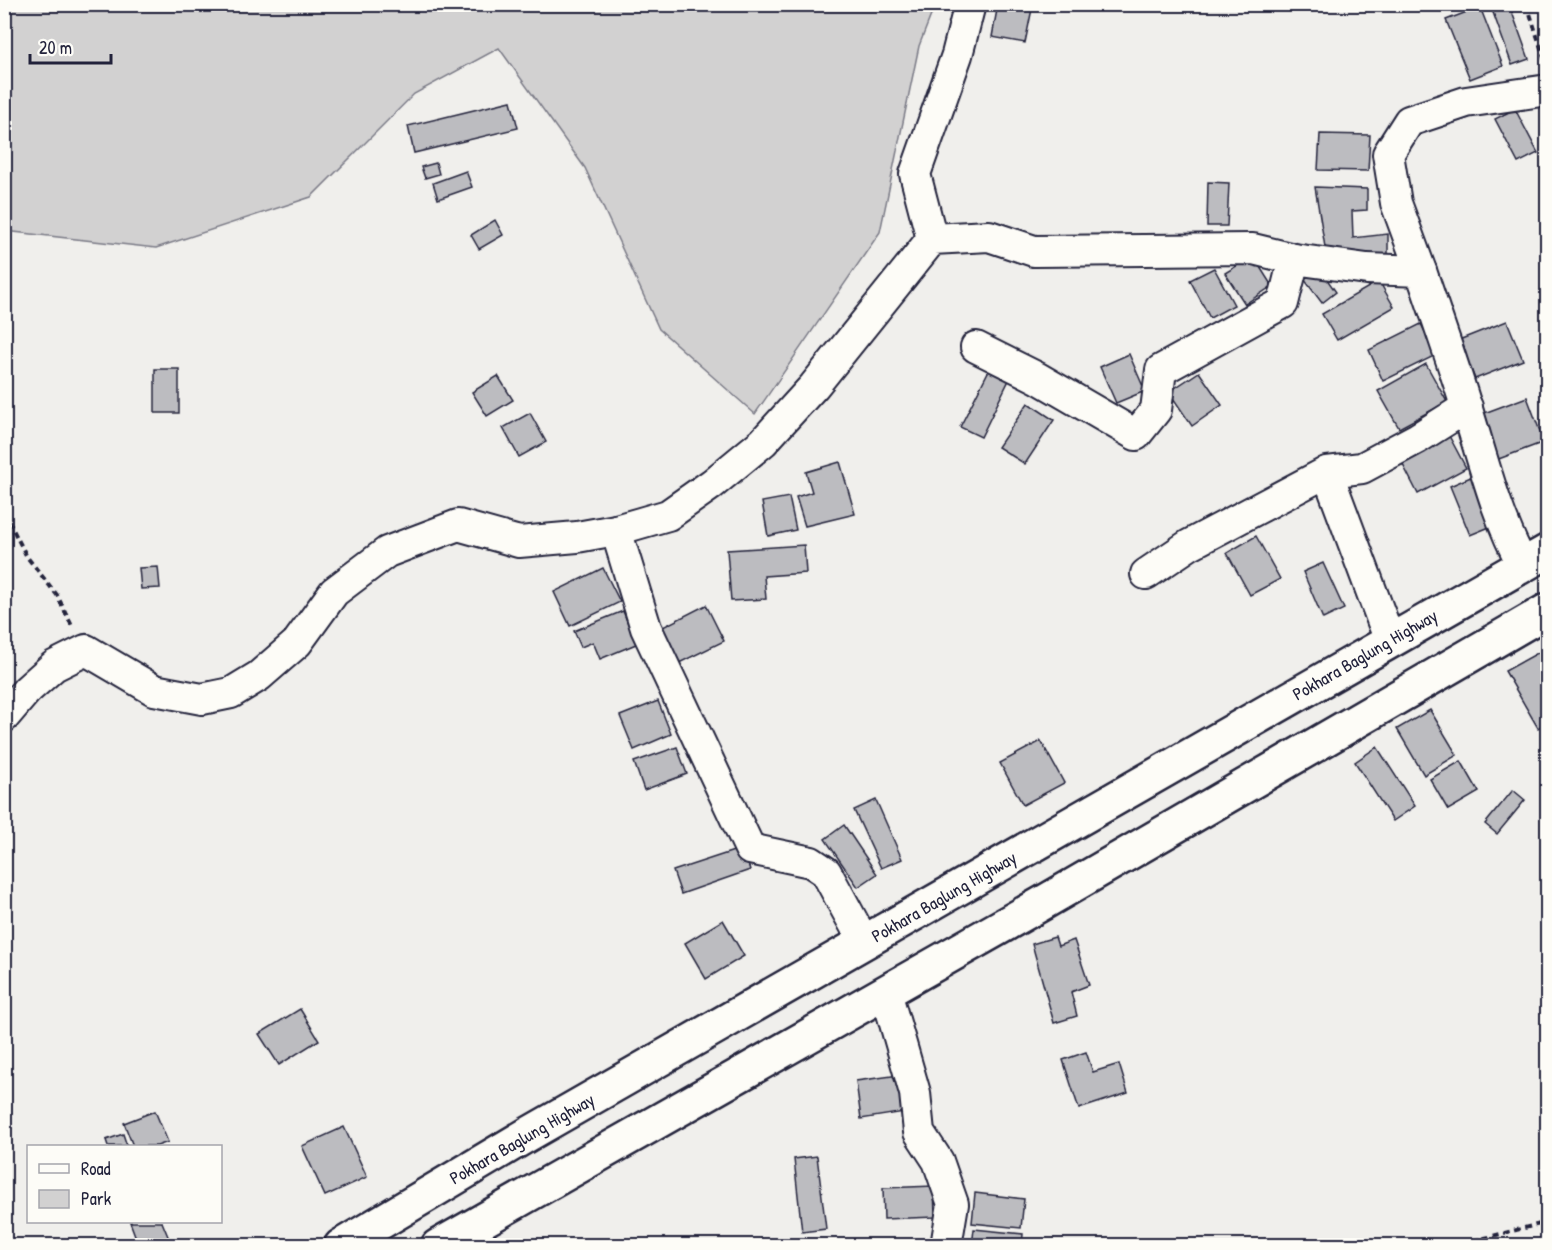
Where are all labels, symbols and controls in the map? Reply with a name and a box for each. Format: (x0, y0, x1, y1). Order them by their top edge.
scale bar (30, 27, 111, 65)
text: 20 m (39, 35, 72, 60)
street label: Pokhara Baglung Highway (1288, 603, 1442, 706)
street label: Pokhara Baglung Highway (867, 845, 1021, 948)
street label: Pokhara Baglung Highway (445, 1087, 599, 1190)
legend (27, 1145, 222, 1223)
text: Road (81, 1156, 111, 1181)
text: Park (81, 1186, 112, 1211)

